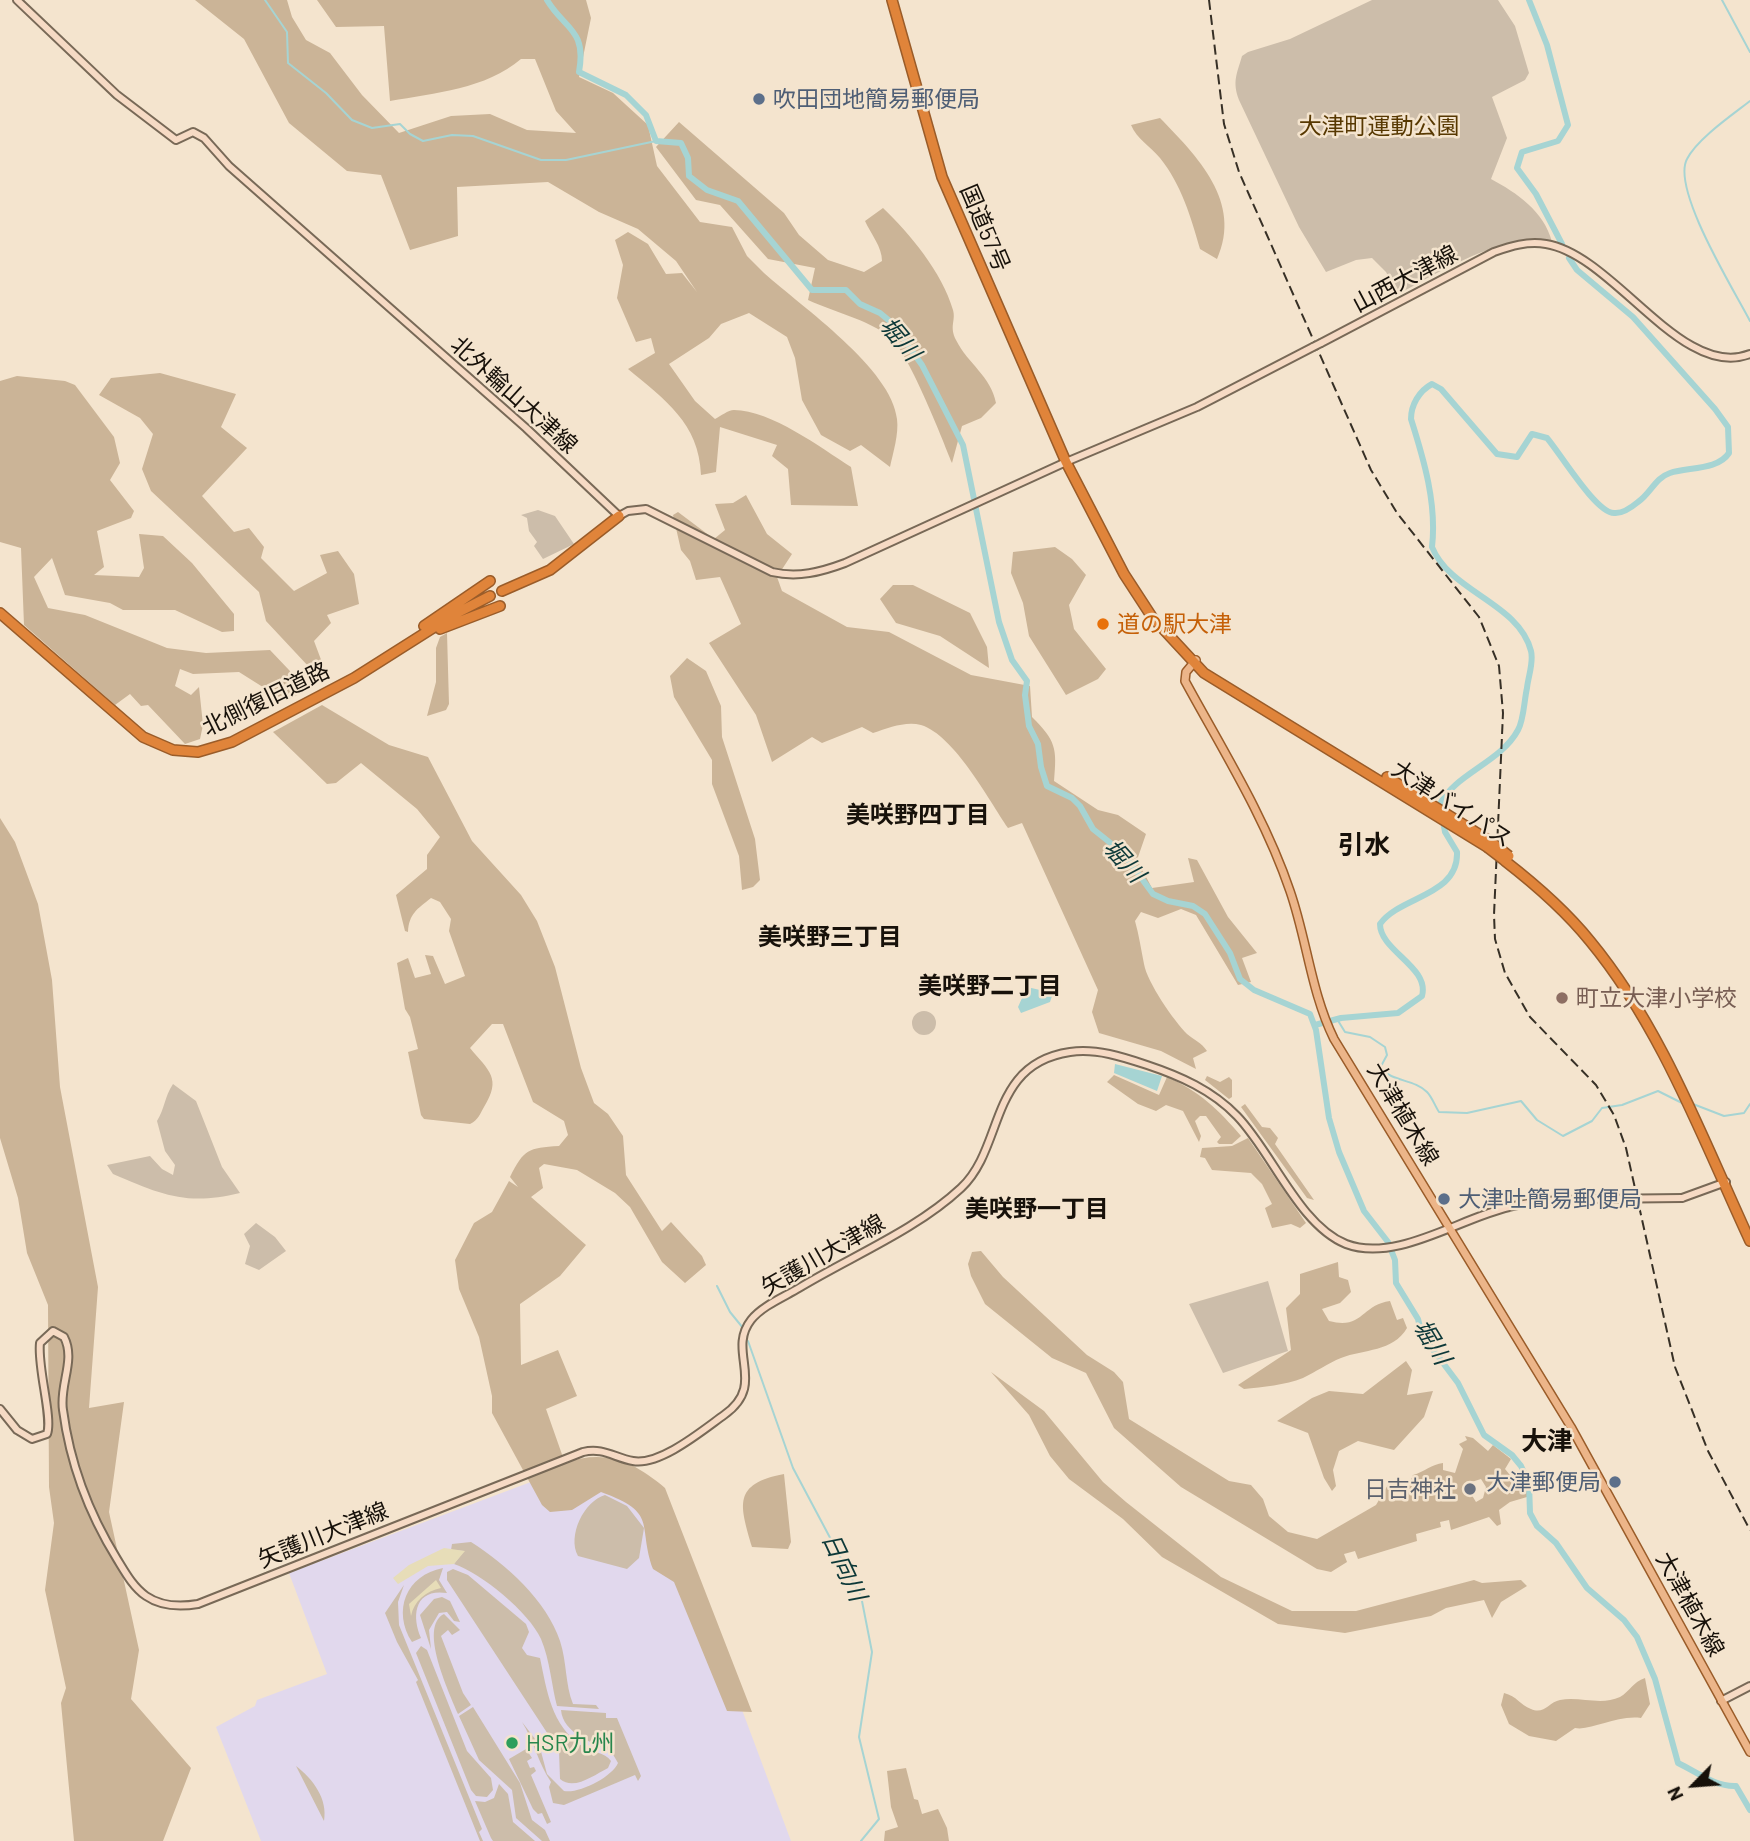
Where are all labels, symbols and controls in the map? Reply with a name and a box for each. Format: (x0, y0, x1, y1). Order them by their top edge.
place label: 吹田団地簡易郵便局 (773, 85, 980, 113)
marker: 吹田団地簡易郵便局 (751, 91, 767, 107)
park label: 大津町運動公園 (1299, 112, 1459, 140)
street label: 国道57号 (954, 180, 1016, 276)
street label: 山西大津線 (1348, 240, 1462, 318)
water label: 堀川 (874, 311, 926, 367)
street label: 北外輪山大津線 (445, 331, 583, 459)
place label: 道の駅大津 (1117, 610, 1232, 638)
marker: 道の駅大津 (1095, 616, 1111, 632)
street label: 北側復旧道路 (198, 656, 334, 742)
street label: 大津バイパス (1387, 755, 1517, 853)
district label: 美咲野四丁目 (846, 801, 990, 829)
district label: 引水 (1338, 829, 1390, 861)
water label: 堀川 (1097, 834, 1151, 888)
district label: 美咲野三丁目 (758, 923, 902, 951)
district label: 美咲野二丁目 (918, 972, 1062, 1000)
place label: 町立大津小学校 (1576, 984, 1737, 1012)
marker: 町立大津小学校 (1554, 990, 1570, 1006)
street label: 大津植木線 (1362, 1058, 1444, 1170)
place label: 大津吐簡易郵便局 (1458, 1185, 1642, 1213)
marker: 大津吐簡易郵便局 (1436, 1191, 1452, 1207)
district label: 美咲野一丁目 (965, 1195, 1109, 1223)
street label: 矢護川大津線 (756, 1209, 890, 1301)
water label: 堀川 (1407, 1314, 1457, 1370)
district label: 大津 (1521, 1425, 1573, 1457)
place label: 大津郵便局 (1486, 1468, 1601, 1496)
marker: 大津郵便局 (1607, 1474, 1623, 1490)
place label: 日吉神社 (1364, 1475, 1456, 1503)
marker: 日吉神社 (1462, 1481, 1478, 1497)
street label: 矢護川大津線 (254, 1496, 392, 1574)
water label: 日向川 (816, 1528, 872, 1606)
street label: 大津植木線 (1650, 1547, 1730, 1661)
place label: HSR九州 (526, 1729, 615, 1757)
marker: HSR九州 (504, 1735, 520, 1751)
north arrow (1659, 1750, 1729, 1820)
text: N (1661, 1784, 1688, 1805)

